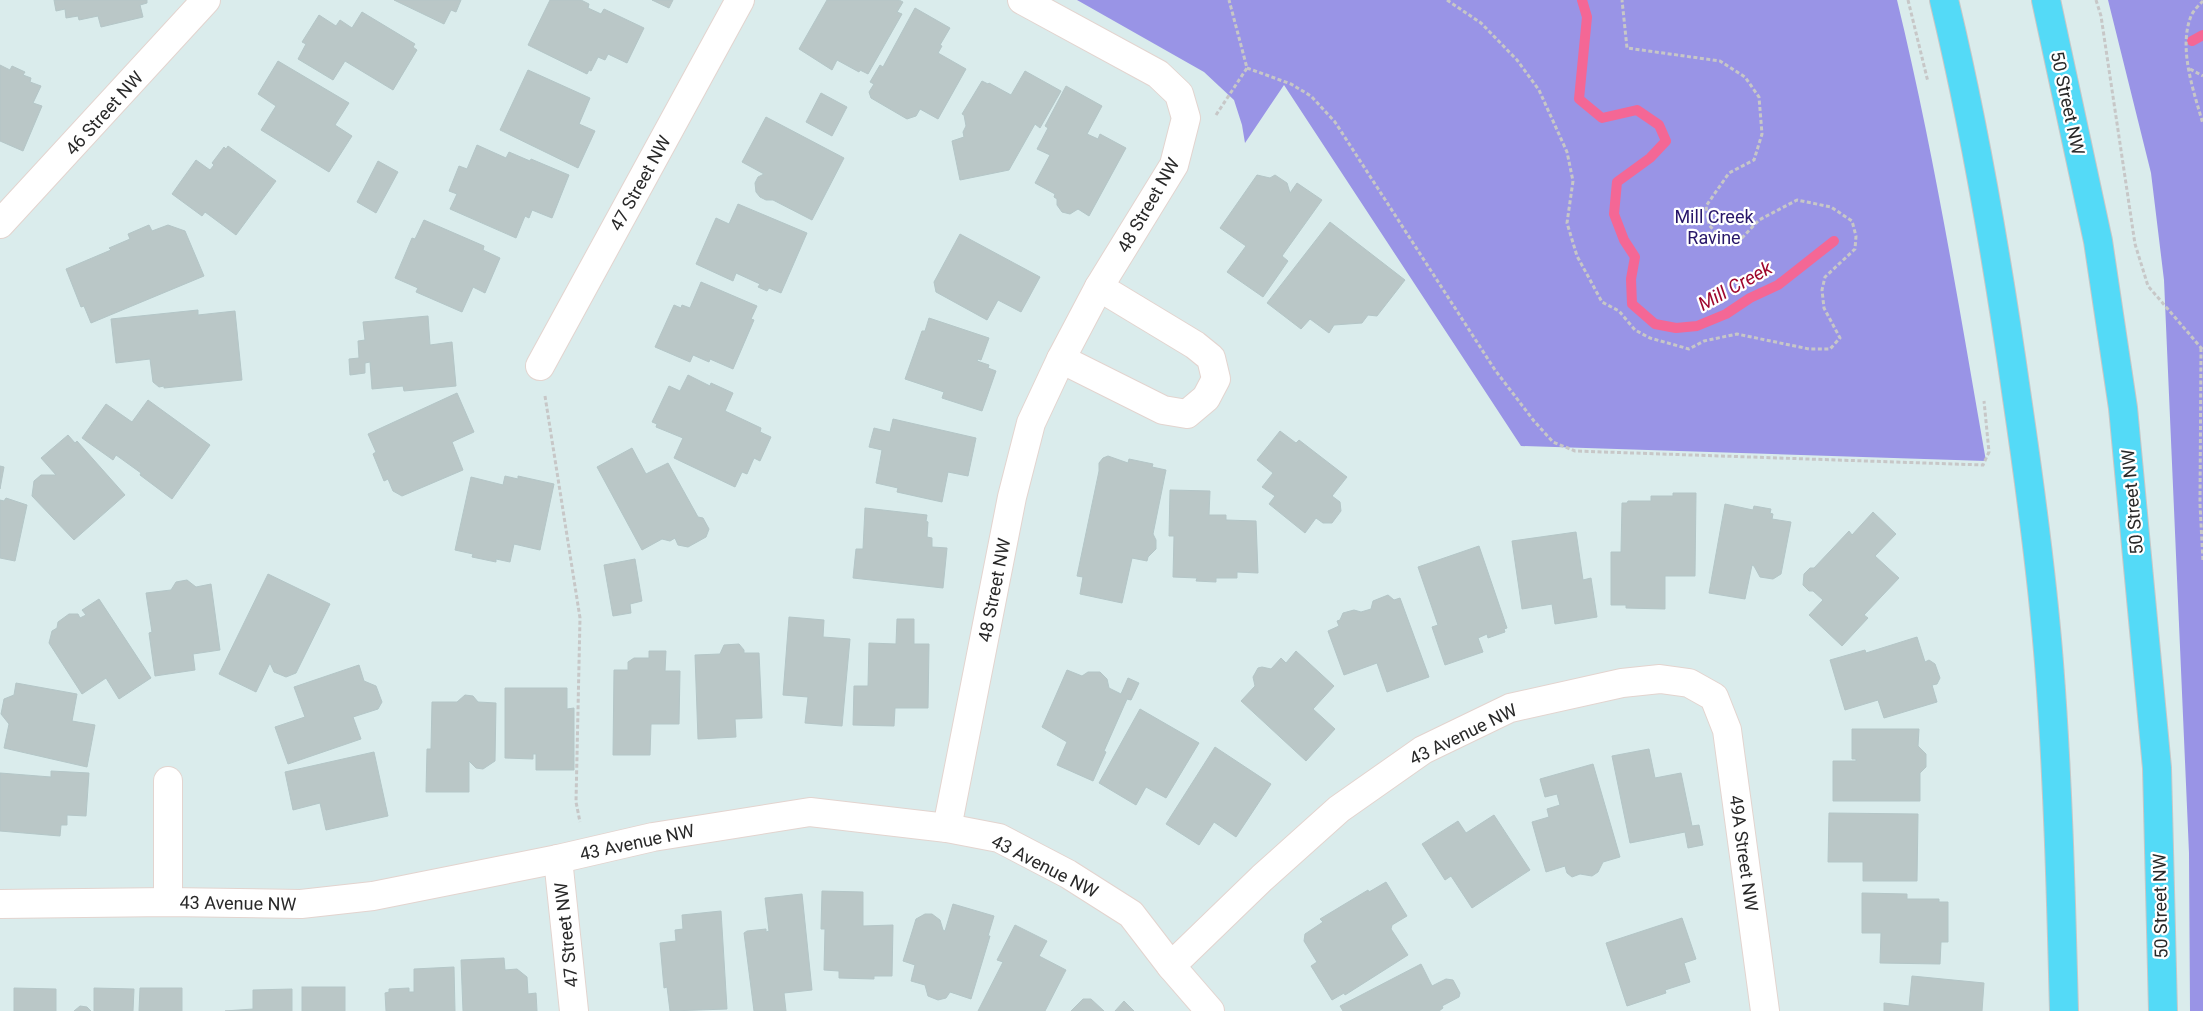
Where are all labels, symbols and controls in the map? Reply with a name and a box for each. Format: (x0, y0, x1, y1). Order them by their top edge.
street label: 50 Street NW (2047, 49, 2089, 157)
street label: 46 Street NW (61, 67, 147, 159)
street label: 47 Street NW (605, 132, 675, 234)
street label: 48 Street NW (1113, 154, 1183, 256)
park label: Mill Creek Ravine (1674, 206, 1754, 248)
water label: Mill Creek (1694, 256, 1777, 316)
street label: 50 Street NW (2117, 449, 2147, 555)
street label: 48 Street NW (974, 536, 1014, 644)
street label: 43 Avenue NW (1406, 699, 1520, 769)
street label: 49A Street NW (1725, 794, 1763, 913)
street label: 43 Avenue NW (578, 820, 696, 864)
street label: 43 Avenue NW (988, 830, 1102, 902)
street label: 50 Street NW (2149, 853, 2171, 959)
street label: 47 Street NW (550, 881, 582, 989)
street label: 43 Avenue NW (179, 891, 297, 915)

